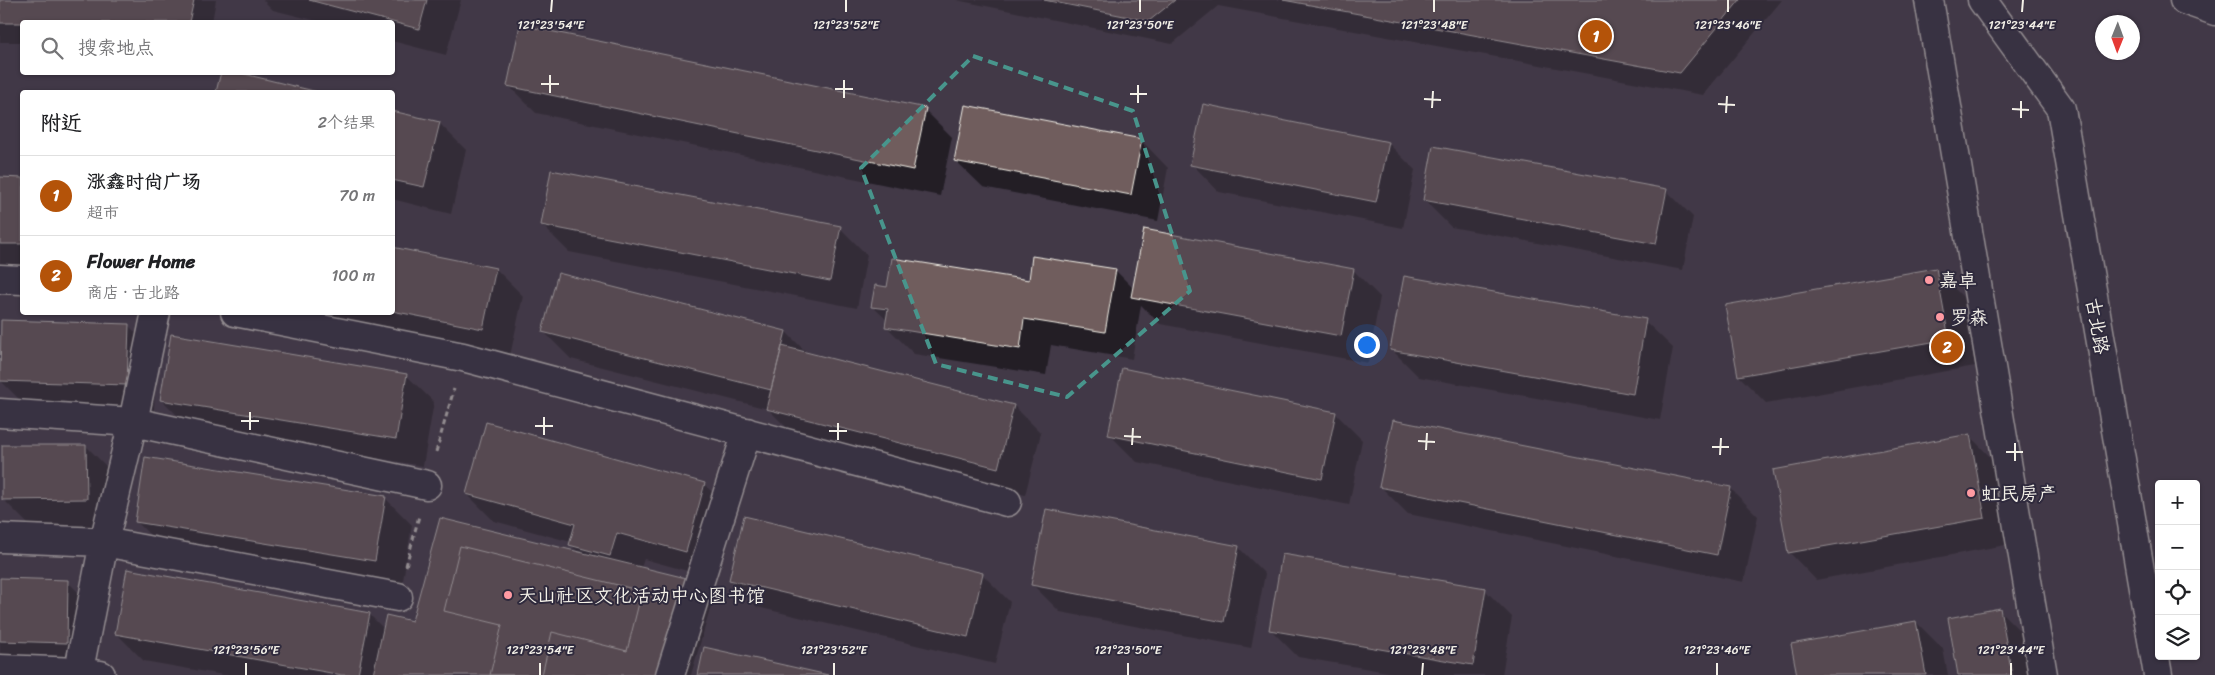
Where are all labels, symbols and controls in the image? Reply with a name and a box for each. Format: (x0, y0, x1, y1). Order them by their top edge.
text: 121°23'54"E (518, 14, 586, 36)
text: 121°23'52"E (813, 14, 880, 36)
text: 121°23'50"E (1107, 14, 1175, 36)
text: 121°23'48"E (1401, 14, 1469, 36)
text: 121°23'46"E (1695, 14, 1762, 36)
text: 121°23'44"E (1989, 14, 2057, 36)
north arrow (2095, 15, 2140, 60)
pin: 1 (1580, 17, 1612, 55)
search box (20, 20, 395, 75)
text: 搜索地点 (78, 31, 154, 64)
icon: search (38, 34, 66, 62)
text: 附近 (40, 104, 82, 142)
text: 2个结果 (318, 108, 375, 137)
text: 涨鑫时尚广场 (87, 165, 201, 198)
text: 1 (53, 181, 59, 210)
text: 70 m (339, 181, 375, 210)
text: 超市 (87, 198, 119, 227)
text: Flower Home (87, 245, 195, 278)
text: 2 (51, 261, 61, 290)
text: 100 m (331, 261, 375, 290)
place label: 嘉卓 (1939, 264, 1977, 297)
marker: 嘉卓 (1923, 274, 1935, 286)
text: 商店 · 古北路 (87, 278, 180, 307)
street label: 古北路 (2076, 295, 2119, 357)
place label: 罗森 (1950, 301, 1988, 334)
marker: 罗森 (1934, 311, 1946, 323)
pin: 2 (1931, 328, 1963, 366)
your location (1354, 332, 1380, 358)
place label: 虹民房产 (1981, 477, 2057, 510)
map controls (2155, 480, 2200, 660)
button: + (2155, 480, 2200, 525)
marker: 虹民房产 (1965, 487, 1977, 499)
button: − (2155, 525, 2200, 570)
button: locate (2155, 570, 2200, 615)
place label: 天山社区文化活动中心图书馆 (518, 579, 765, 612)
marker: 天山社区文化活动中心图书馆 (502, 589, 514, 601)
button: layers (2155, 615, 2200, 660)
text: 121°23'56"E (213, 639, 280, 661)
text: 121°23'54"E (507, 639, 575, 661)
text: 121°23'52"E (801, 639, 868, 661)
text: 121°23'50"E (1095, 639, 1163, 661)
text: 121°23'48"E (1390, 639, 1458, 661)
text: 121°23'46"E (1684, 639, 1751, 661)
text: 121°23'44"E (1978, 639, 2046, 661)

